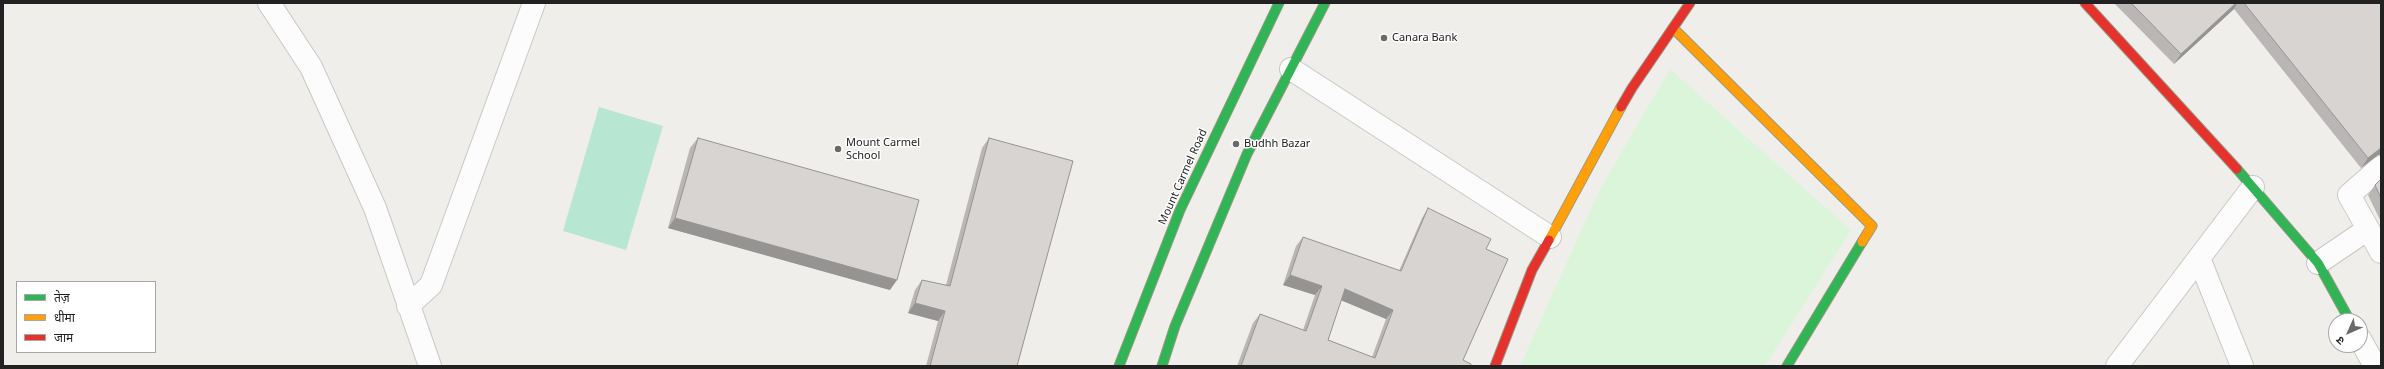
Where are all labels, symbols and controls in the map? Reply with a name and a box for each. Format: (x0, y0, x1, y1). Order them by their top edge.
place label: Canara Bank (1392, 31, 1457, 45)
marker: Canara Bank (1379, 33, 1389, 43)
street label: Mount Carmel Road (1156, 127, 1210, 227)
place label: Mount Carmel School (846, 136, 920, 162)
place label: Budhh Bazar (1244, 137, 1310, 151)
marker: Budhh Bazar (1231, 139, 1241, 149)
marker: Mount Carmel School (833, 144, 843, 154)
legend (16, 281, 156, 353)
text: तेज़ (54, 289, 70, 306)
text: धीमा (54, 309, 75, 326)
north arrow (2328, 313, 2368, 353)
text: जाम (54, 329, 73, 346)
text: उ (2332, 334, 2347, 349)

